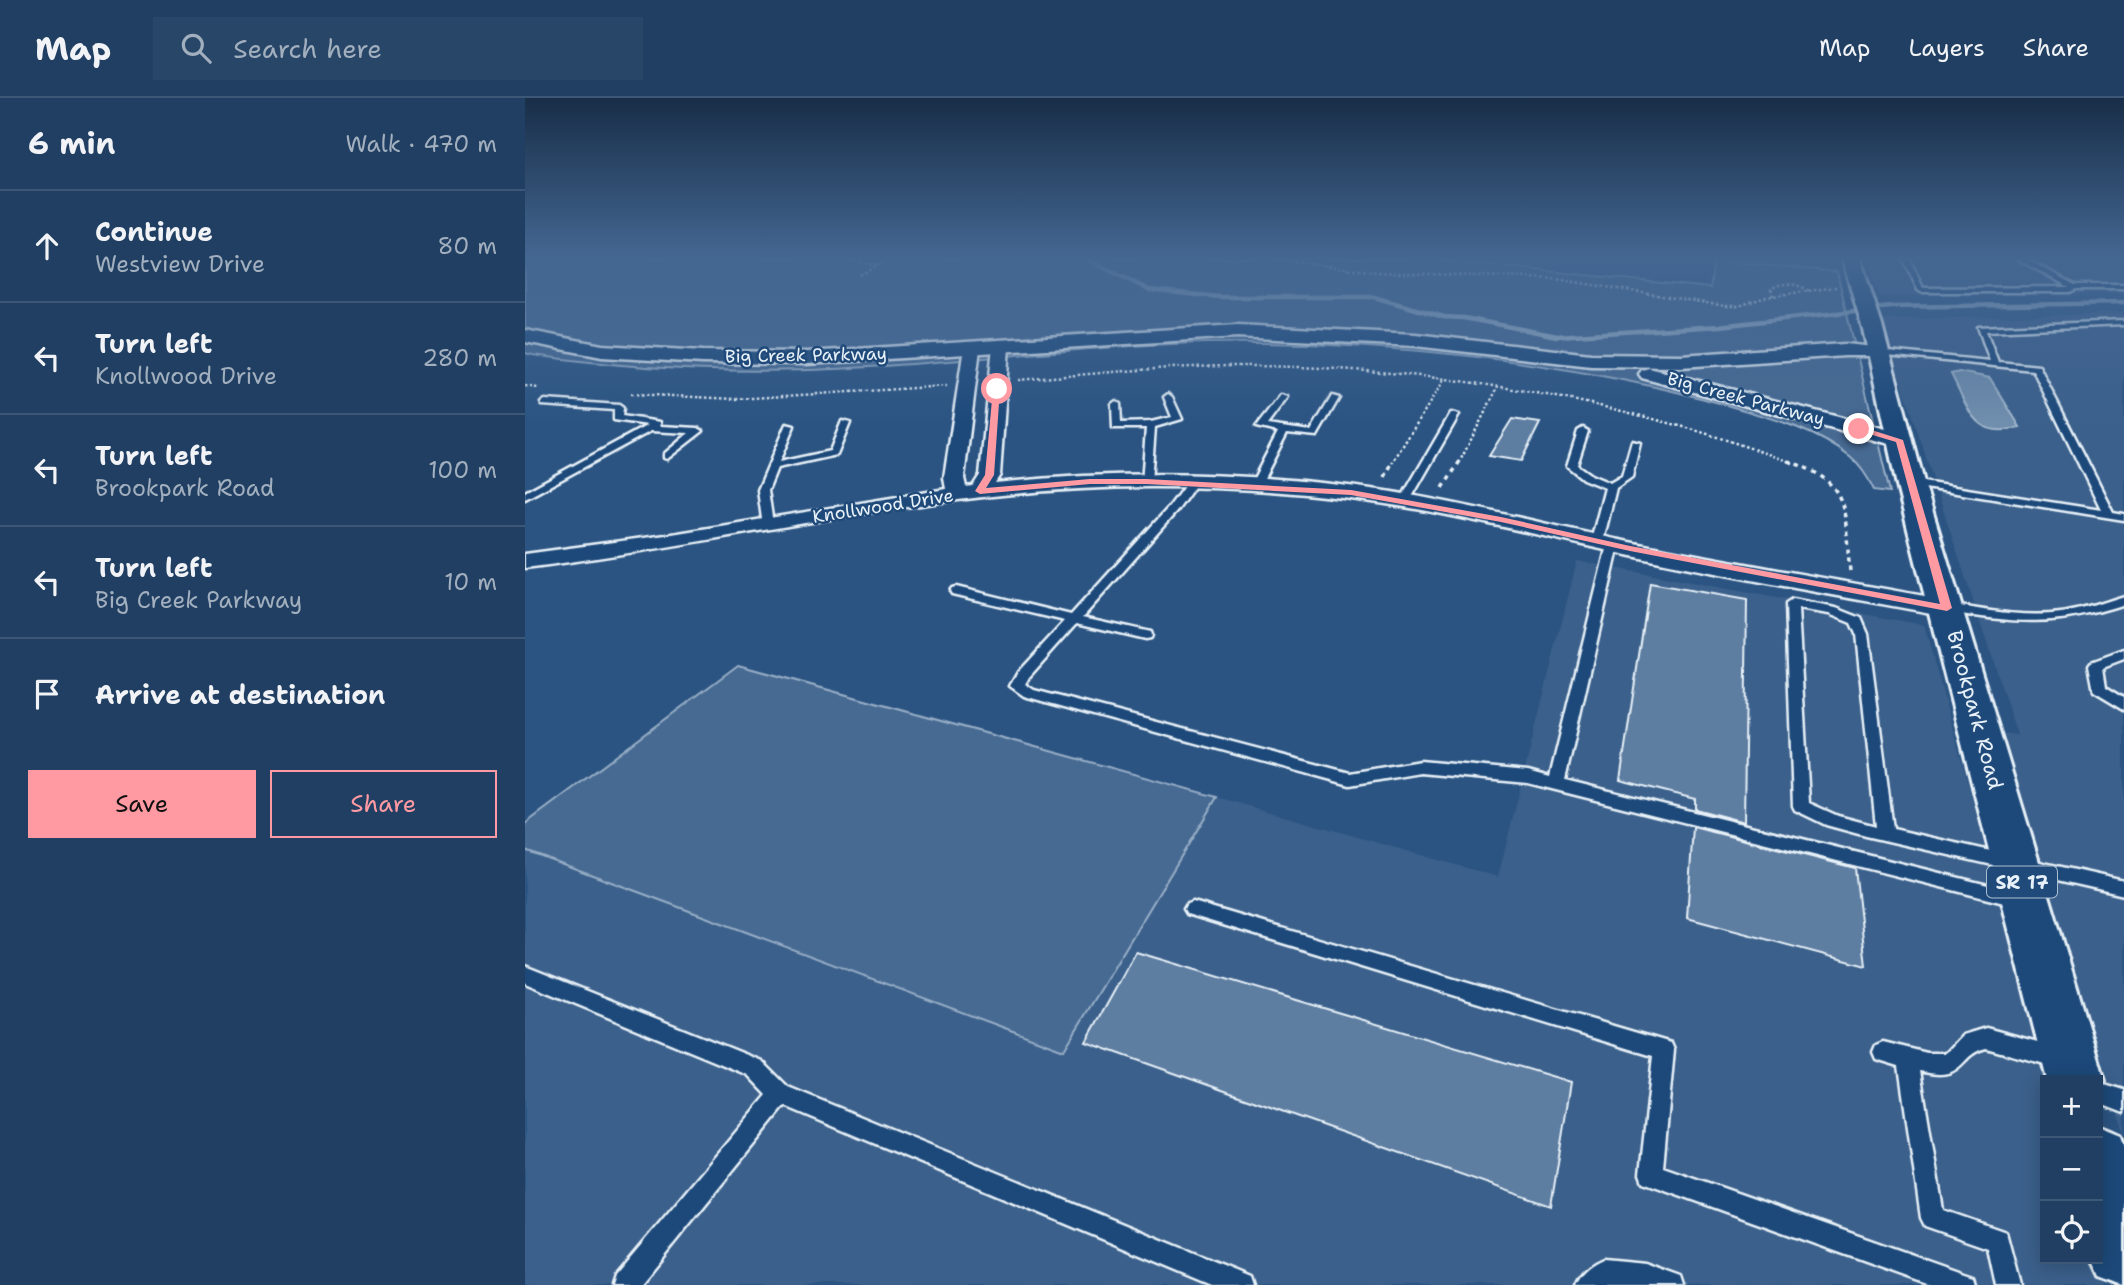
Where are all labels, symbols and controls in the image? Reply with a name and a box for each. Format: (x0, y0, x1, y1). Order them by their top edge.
search box (153, 17, 643, 80)
text: Map (35, 26, 111, 71)
icon: search (177, 29, 215, 67)
text: Search here (233, 31, 382, 66)
text: Map (1819, 32, 1870, 64)
text: Layers (1908, 32, 1985, 64)
text: Share (2023, 32, 2089, 64)
text: 6 min (28, 123, 115, 164)
text: Walk · 470 m (345, 129, 497, 159)
text: Continue (95, 214, 213, 249)
icon: ahead (28, 227, 66, 265)
text: 80 m (438, 231, 497, 261)
text: Westview Drive (95, 249, 265, 279)
text: Turn left (95, 326, 212, 361)
icon: left (28, 339, 66, 377)
street label: Big Creek Parkway (725, 342, 887, 368)
text: 280 m (422, 343, 497, 373)
text: Knollwood Drive (95, 361, 277, 391)
street label: Big Creek Parkway (1665, 366, 1827, 432)
route start (981, 373, 1012, 404)
route end (1843, 413, 1874, 444)
text: Turn left (95, 438, 212, 473)
icon: left (28, 451, 66, 489)
text: 100 m (428, 455, 497, 485)
text: Brookpark Road (95, 473, 274, 503)
street label: Knollwood Drive (811, 483, 955, 529)
text: Turn left (95, 550, 212, 585)
icon: left (28, 563, 66, 601)
text: 10 m (444, 567, 497, 597)
text: Big Creek Parkway (95, 585, 302, 615)
street label: Brookpark Road (1940, 627, 2010, 793)
icon: arrive (28, 675, 66, 713)
text: Arrive at destination (95, 677, 385, 712)
button: Save (28, 770, 256, 838)
button: Share (270, 770, 497, 838)
road number: SR 17 (1987, 866, 2057, 898)
map controls (2040, 1075, 2103, 1264)
button: + (2040, 1075, 2103, 1138)
button: − (2040, 1138, 2103, 1201)
button: locate (2040, 1201, 2103, 1264)

